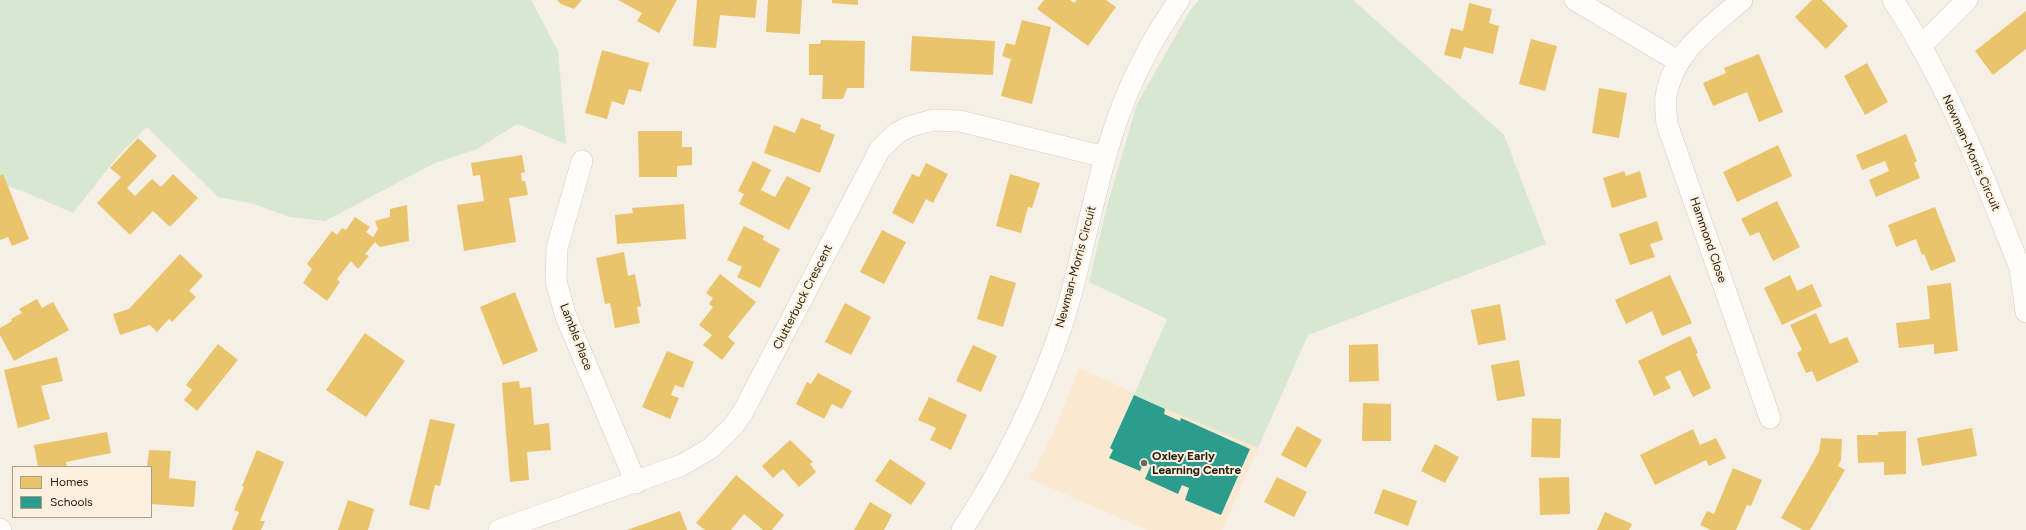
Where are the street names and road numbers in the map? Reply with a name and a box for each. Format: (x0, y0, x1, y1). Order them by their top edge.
street label: Newman-Morris Circuit (1939, 93, 2003, 213)
street label: Hammond Close (1687, 195, 1729, 285)
street label: Newman-Morris Circuit (1053, 204, 1099, 330)
street label: Clutterbuck Crescent (770, 242, 836, 352)
street label: Lamble Place (557, 302, 595, 372)

